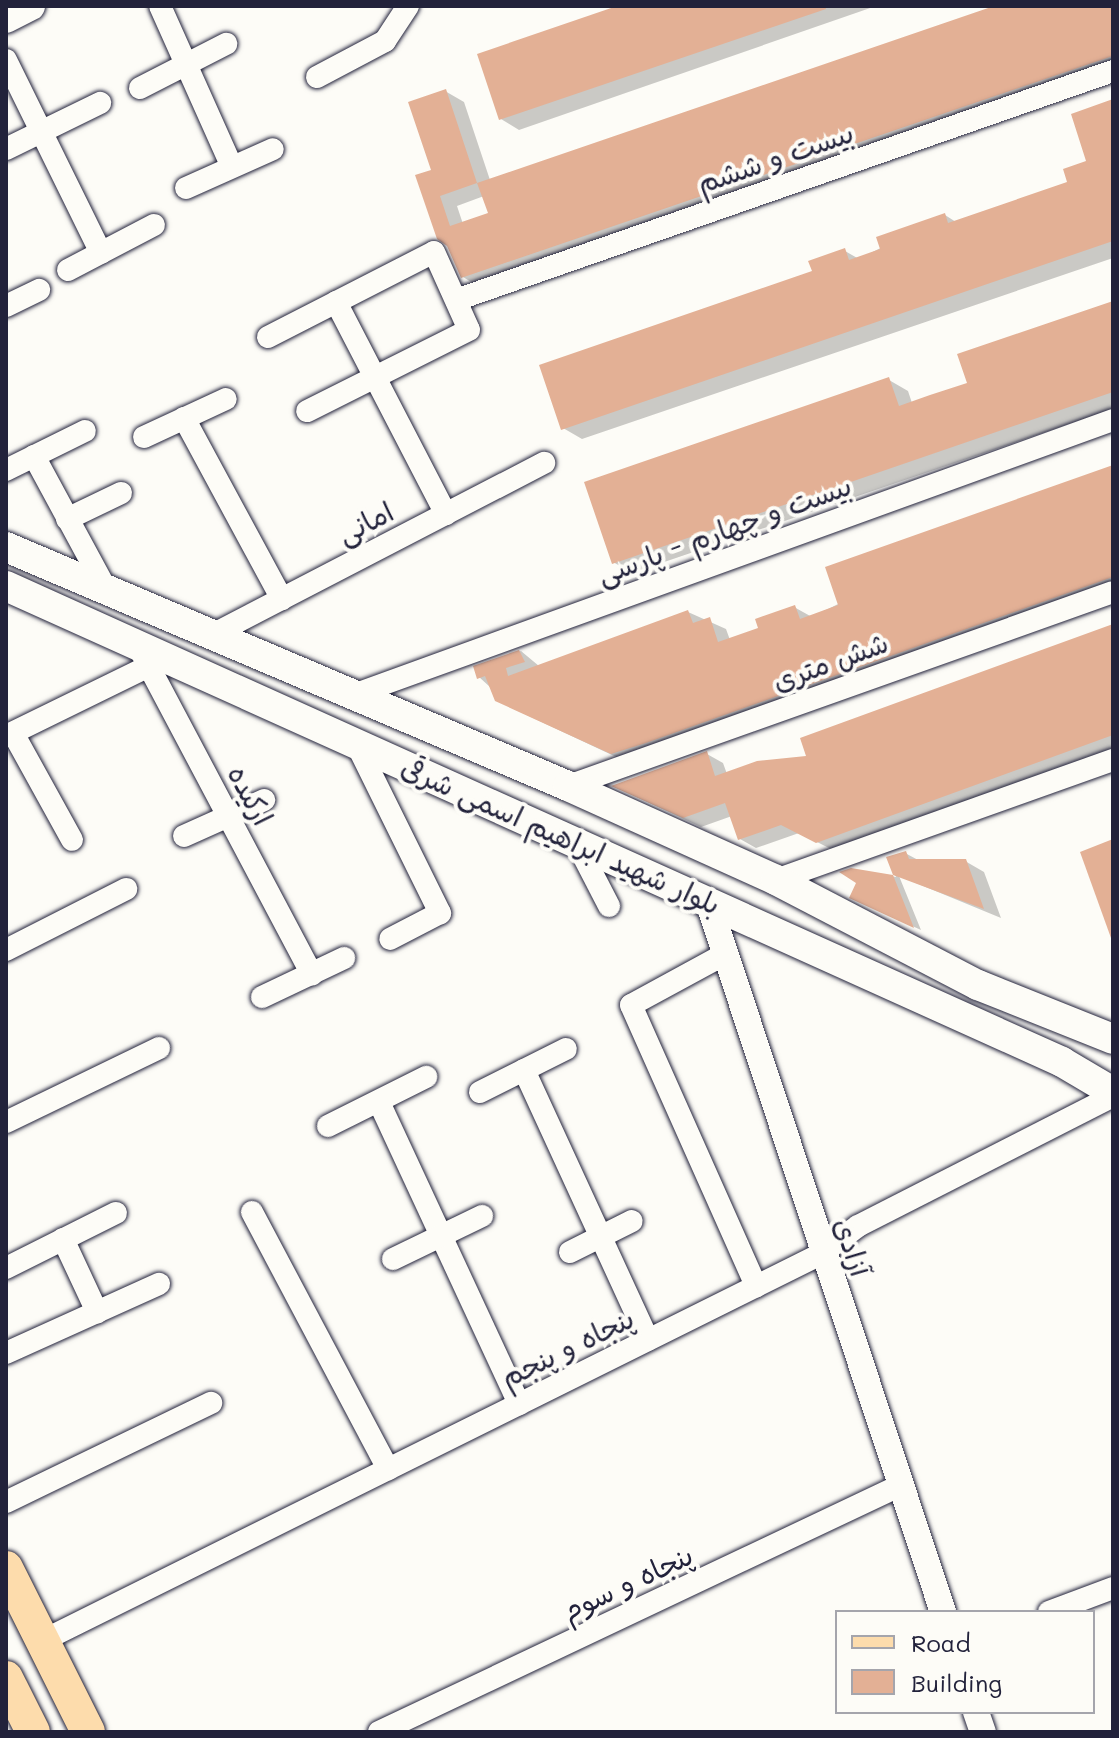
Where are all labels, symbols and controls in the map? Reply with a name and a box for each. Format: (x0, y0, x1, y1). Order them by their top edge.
street label: بیست و ششم (692, 115, 858, 199)
street label: بیست و چهارم - پارسی (592, 467, 856, 591)
street label: امانی (331, 494, 399, 550)
street label: شش متری (768, 625, 892, 697)
street label: بلوار شهید ابراهیم اسمی شرقی (396, 749, 726, 921)
street label: ارکیده (221, 759, 281, 831)
street label: آزادی (828, 1214, 878, 1280)
street label: پنجاه و پنجم (495, 1300, 639, 1394)
street label: پنجاه و سوم (556, 1537, 698, 1627)
legend (835, 1610, 1095, 1714)
text: Road (911, 1627, 971, 1658)
text: Building (911, 1667, 1002, 1698)

